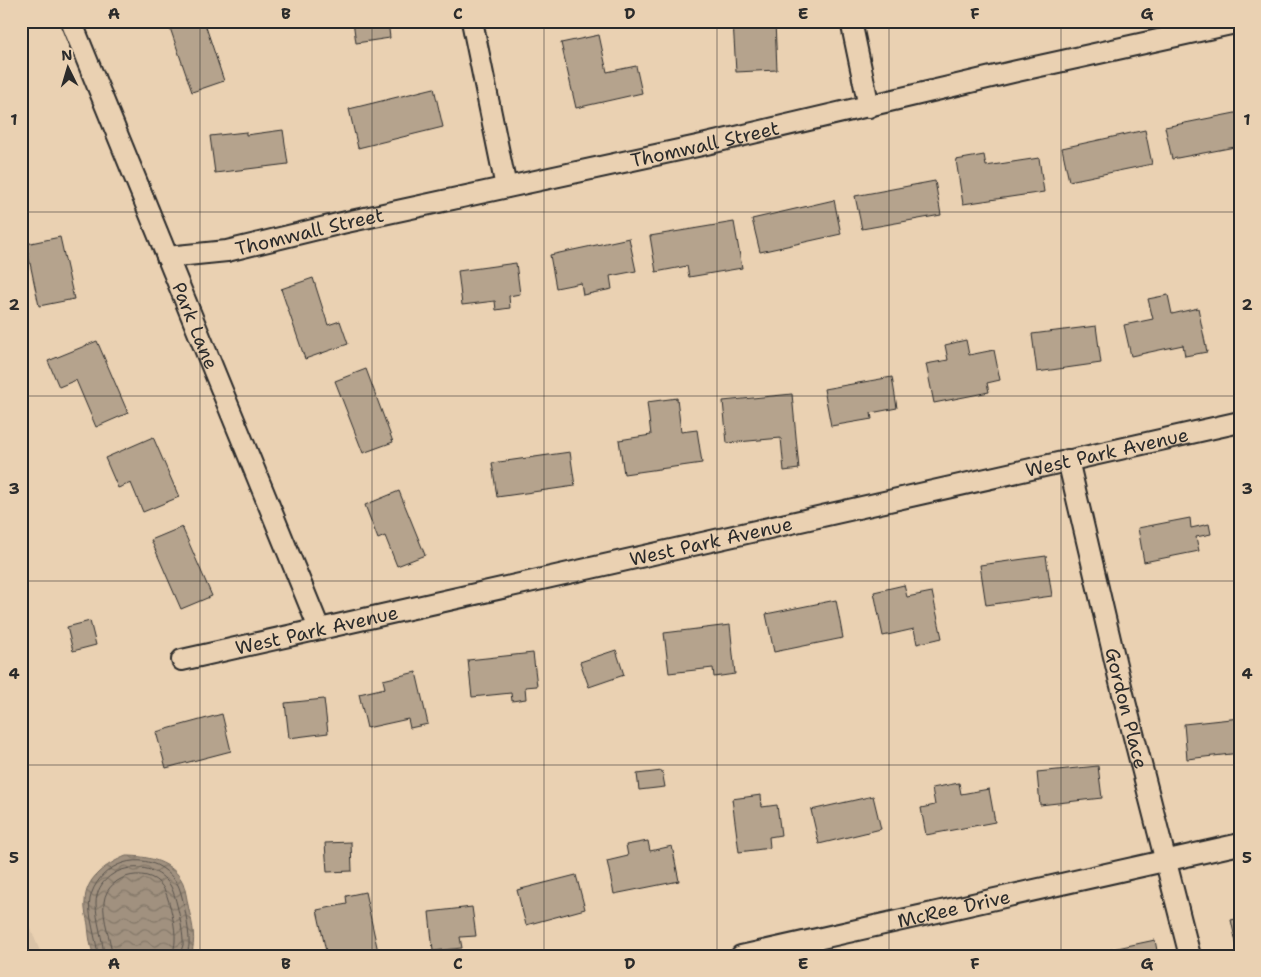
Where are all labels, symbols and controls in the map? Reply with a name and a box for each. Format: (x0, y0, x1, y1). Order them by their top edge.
text: A (108, 3, 120, 24)
text: B (281, 3, 291, 24)
text: C (453, 3, 463, 24)
text: D (624, 3, 636, 24)
text: E (798, 3, 808, 24)
text: F (970, 3, 980, 24)
text: G (1141, 3, 1154, 24)
north arrow (42, 42, 92, 92)
text: N (61, 46, 73, 64)
text: 1 (10, 109, 18, 130)
text: 1 (1243, 109, 1251, 130)
street label: Thomwall Street (628, 115, 782, 173)
street label: Thomwall Street (233, 202, 386, 262)
street label: Park Lane (166, 279, 224, 373)
text: 2 (8, 294, 20, 315)
text: 2 (1241, 294, 1253, 315)
street label: West Park Avenue (1023, 422, 1191, 483)
text: 3 (8, 478, 20, 499)
text: 3 (1241, 478, 1253, 499)
street label: West Park Avenue (627, 511, 795, 572)
street label: West Park Avenue (233, 600, 401, 661)
street label: Gordon Place (1099, 645, 1154, 771)
text: 4 (8, 663, 20, 684)
text: 4 (1241, 663, 1253, 684)
text: 5 (9, 847, 19, 868)
text: 5 (1242, 847, 1252, 868)
street label: McRee Drive (895, 884, 1013, 934)
text: A (108, 953, 120, 974)
text: B (281, 953, 291, 974)
text: C (453, 953, 463, 974)
text: D (624, 953, 636, 974)
text: E (798, 953, 808, 974)
text: F (970, 953, 980, 974)
text: G (1141, 953, 1154, 974)

